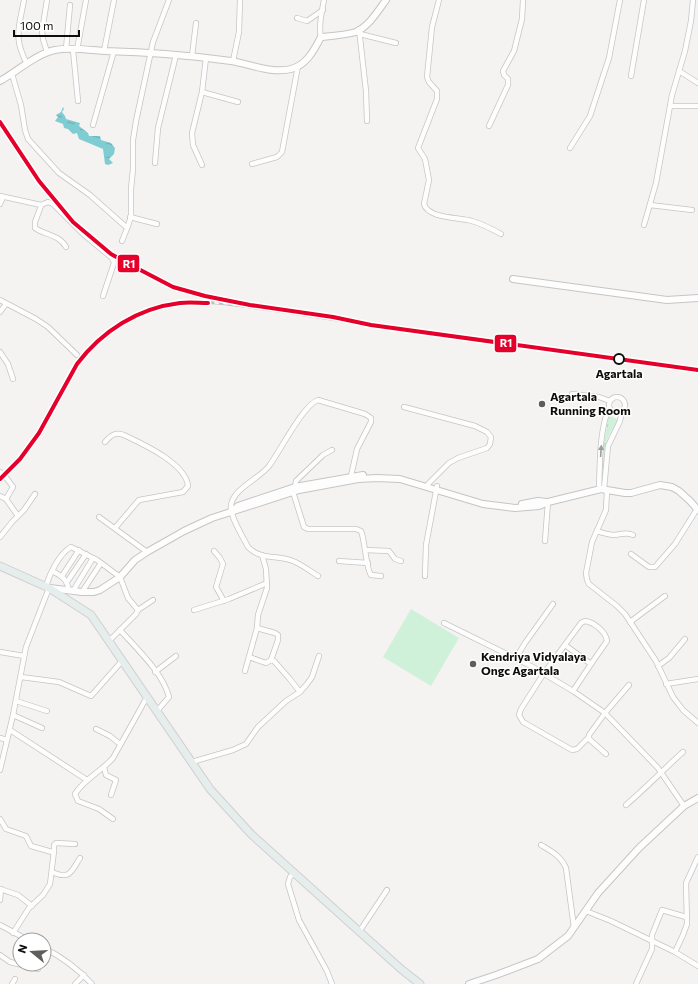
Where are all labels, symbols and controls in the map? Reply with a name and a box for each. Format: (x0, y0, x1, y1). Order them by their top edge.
scale bar (14, 12, 79, 38)
text: 100 m (20, 18, 54, 32)
line badge: R1 (117, 254, 140, 273)
text: R1 (123, 257, 135, 270)
line badge: R1 (494, 334, 517, 353)
text: R1 (500, 336, 512, 349)
marker: Agartala (613, 353, 625, 365)
place label: Agartala (595, 366, 643, 380)
place label: Agartala Running Room (550, 389, 631, 417)
marker: Agartala Running Room (537, 399, 547, 409)
one-way arrow (598, 445, 605, 457)
place label: Kendriya Vidyalaya Ongc Agartala (481, 649, 586, 677)
marker: Kendriya Vidyalaya Ongc Agartala (468, 659, 478, 669)
north arrow (12, 932, 52, 972)
text: N (15, 943, 29, 955)

